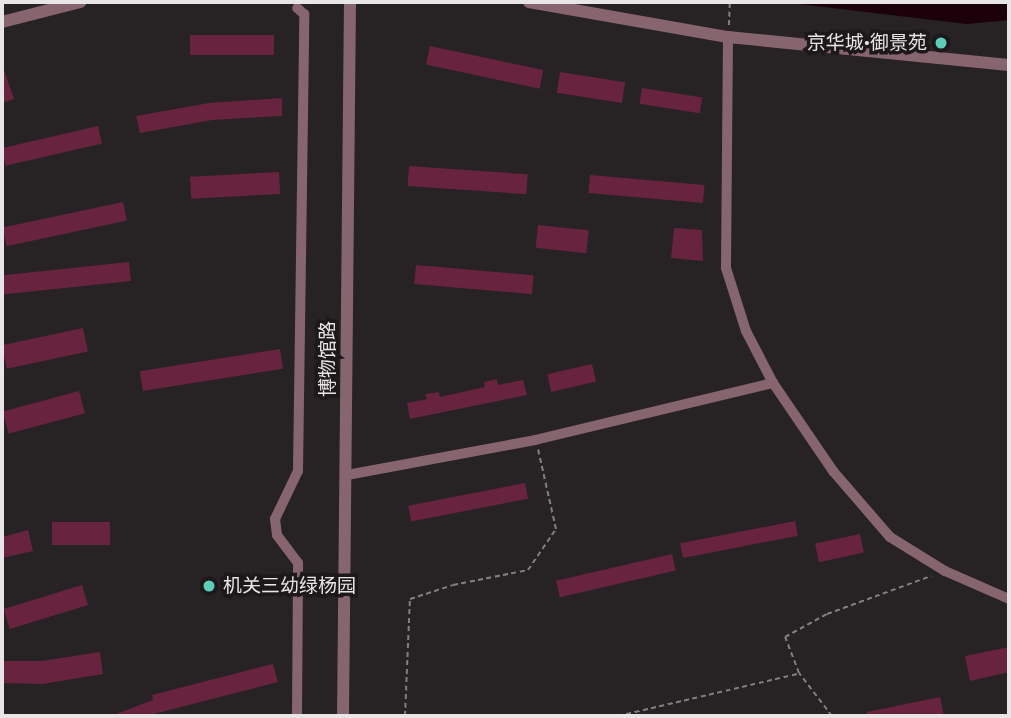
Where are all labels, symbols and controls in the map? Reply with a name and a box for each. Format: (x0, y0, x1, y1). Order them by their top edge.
place label: 京华城·御景苑 (807, 32, 927, 54)
marker: 京华城·御景苑 (933, 35, 949, 51)
street label: 博物馆路 (317, 321, 339, 397)
place label: 机关三幼绿杨园 (223, 575, 356, 597)
marker: 机关三幼绿杨园 (201, 578, 217, 594)

